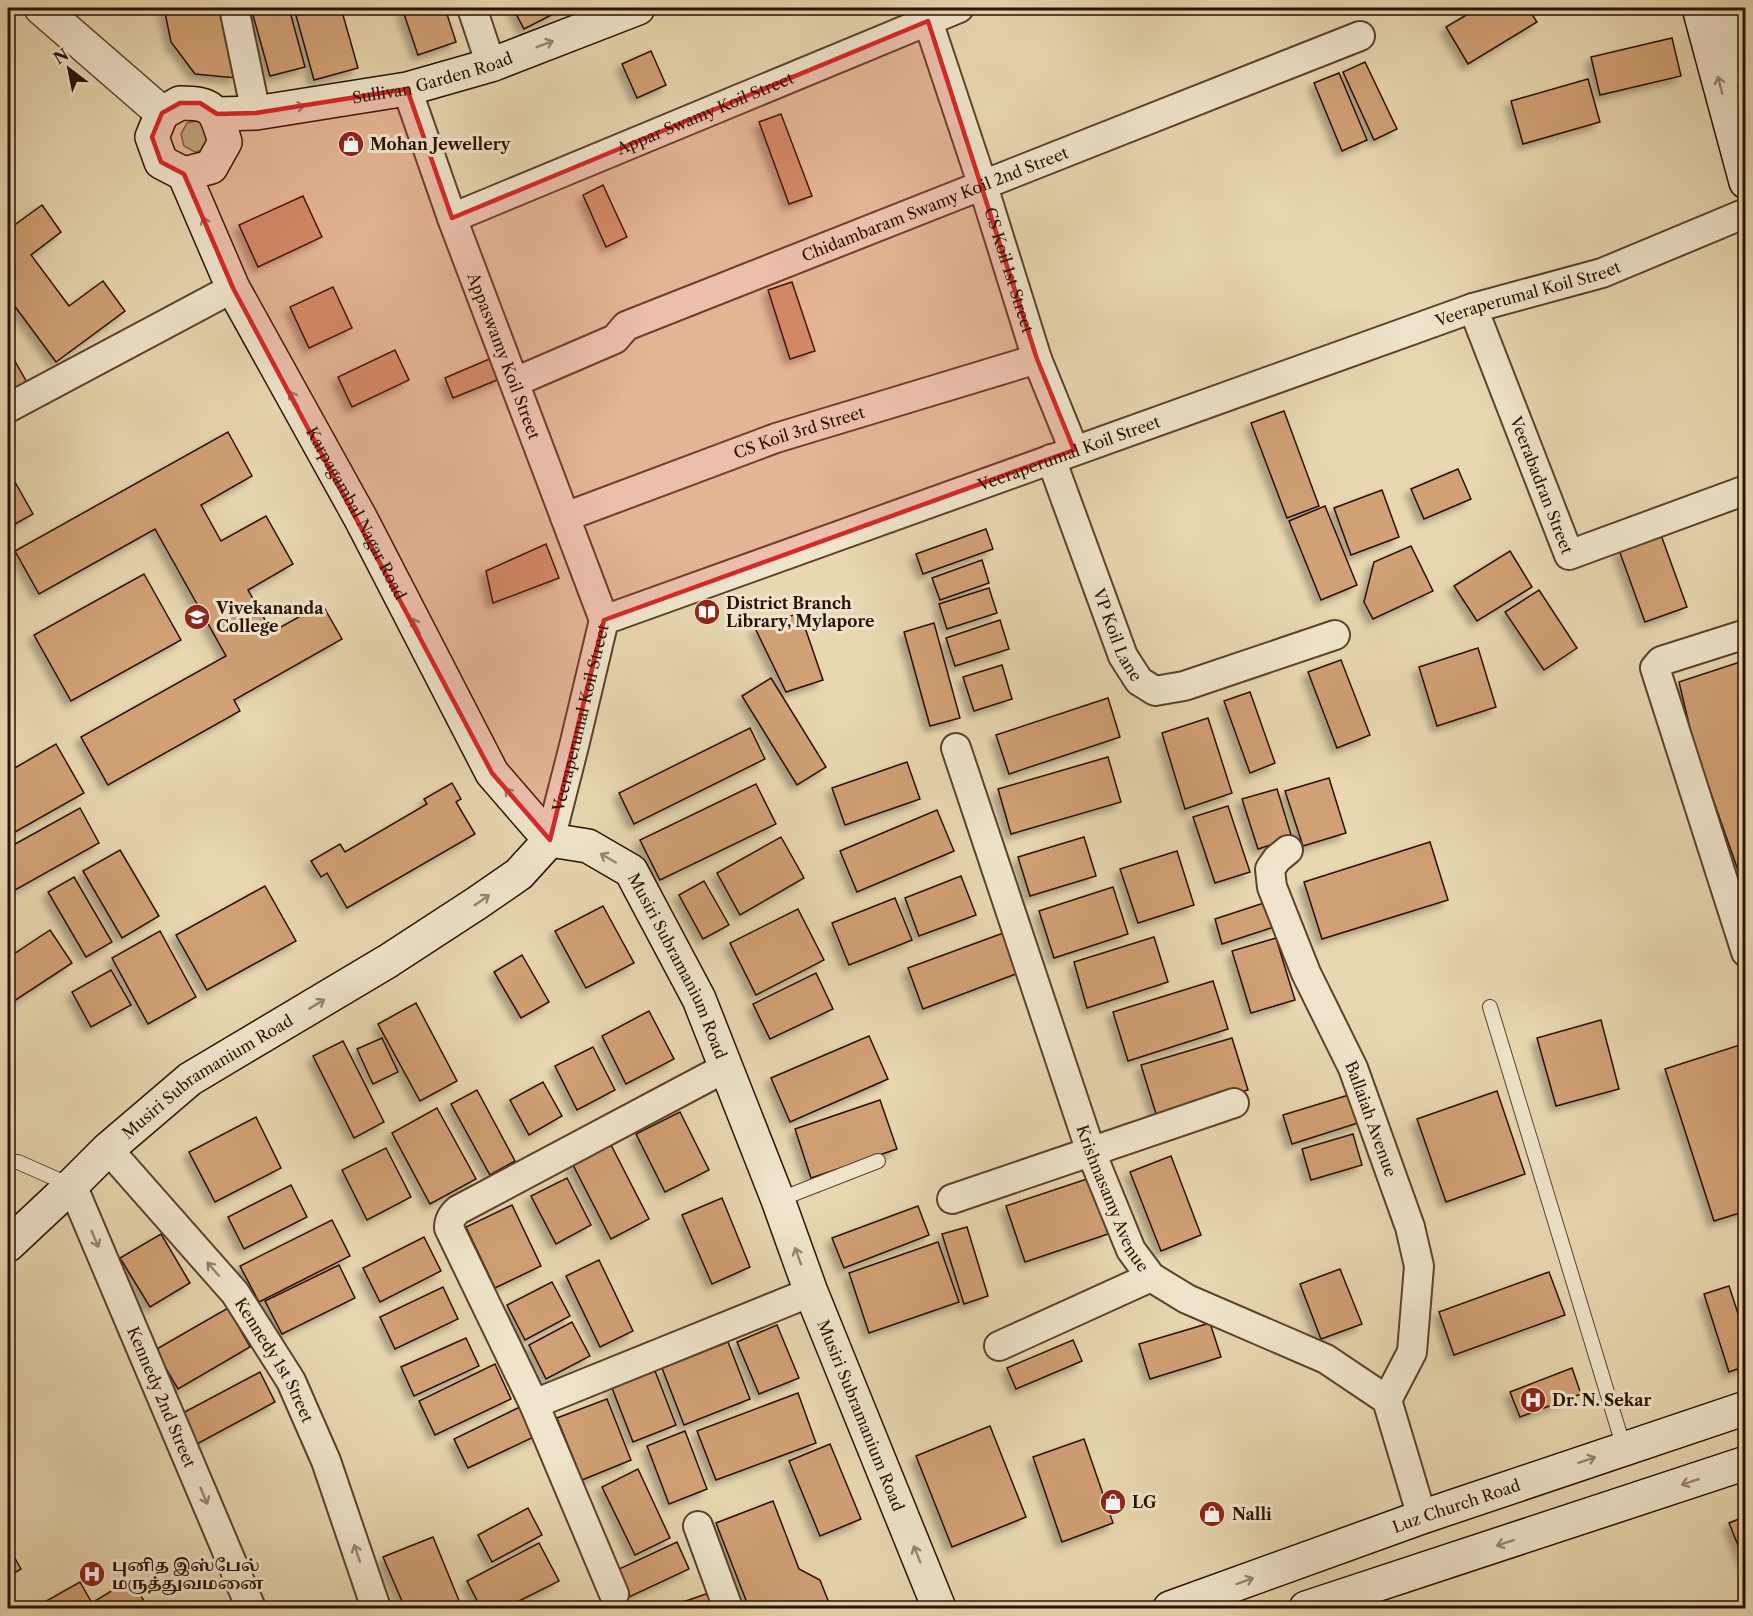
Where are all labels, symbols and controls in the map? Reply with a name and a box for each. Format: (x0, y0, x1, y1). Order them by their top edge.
one-way arrow (535, 38, 554, 49)
north arrow (39, 39, 99, 99)
text: N (50, 44, 72, 68)
street label: Sullivan Garden Road (351, 48, 516, 108)
street label: Appar Swamy Koil Street (613, 67, 797, 159)
one-way arrow (1714, 76, 1725, 95)
one-way arrow (285, 101, 305, 112)
shop icon: Mohan Jewellery (336, 129, 366, 159)
place label: Mohan Jewellery (370, 134, 512, 154)
street label: Chidambaram Swamy Koil 2nd Street (799, 142, 1071, 266)
street label: CS Koil 1st Street (980, 205, 1038, 336)
one-way arrow (200, 216, 211, 235)
street label: Veeraperumal Koil Street (1432, 256, 1624, 331)
street label: Appaswamy Koil Street (463, 269, 545, 442)
one-way arrow (288, 390, 299, 408)
street label: CS Koil 3rd Street (731, 402, 867, 463)
street label: Veeraperumal Koil Street (974, 411, 1163, 495)
street label: Veerabadran Street (1506, 413, 1578, 557)
street label: Karpagambal Nagar Road (302, 423, 411, 603)
street label: VP Koil Lane (1089, 584, 1147, 685)
place label: District Branch Library, Mylapore (726, 593, 875, 631)
library icon: District Branch Library, Mylapore (692, 597, 722, 627)
place label: Vivekananda College (215, 598, 324, 636)
school or university icon: Vivekananda College (182, 602, 212, 632)
one-way arrow (410, 618, 422, 635)
street label: Veeraperumal Koil Street (547, 622, 613, 814)
one-way arrow (504, 788, 518, 803)
one-way arrow (600, 852, 617, 864)
street label: Musiri Subramanium Road (624, 869, 732, 1062)
one-way arrow (473, 894, 490, 906)
one-way arrow (308, 997, 325, 1009)
street label: Musiri Subramanium Road (118, 1010, 297, 1143)
street label: Ballaiah Avenue (1341, 1058, 1401, 1179)
street label: Krishnasamy Avenue (1073, 1122, 1154, 1276)
one-way arrow (90, 1230, 101, 1248)
one-way arrow (792, 1247, 803, 1266)
one-way arrow (206, 1262, 220, 1277)
street label: Kennedy 1st Street (231, 1294, 318, 1426)
street label: Musiri Subramanium Road (813, 1317, 909, 1514)
street label: Kennedy 2nd Street (123, 1323, 200, 1471)
hospital icon: Dr. N. Sekar (1518, 1385, 1548, 1415)
place label: Dr. N. Sekar (1552, 1390, 1651, 1410)
one-way arrow (1577, 1454, 1596, 1465)
street label: Luz Church Road (1390, 1475, 1523, 1537)
one-way arrow (1681, 1477, 1700, 1488)
one-way arrow (199, 1487, 210, 1505)
shop icon: LG (1098, 1487, 1128, 1517)
place label: LG (1132, 1492, 1157, 1512)
shop icon: Nalli (1197, 1499, 1227, 1529)
place label: Nalli (1232, 1504, 1272, 1524)
one-way arrow (1496, 1538, 1515, 1549)
one-way arrow (351, 1544, 362, 1563)
one-way arrow (911, 1545, 922, 1564)
place label: புனித இஸ்பேல் மருத்துவமனை (112, 1555, 264, 1595)
hospital icon: புனித இஸ்பேல் மருத்துவமனை (77, 1559, 107, 1589)
one-way arrow (1235, 1575, 1254, 1586)

